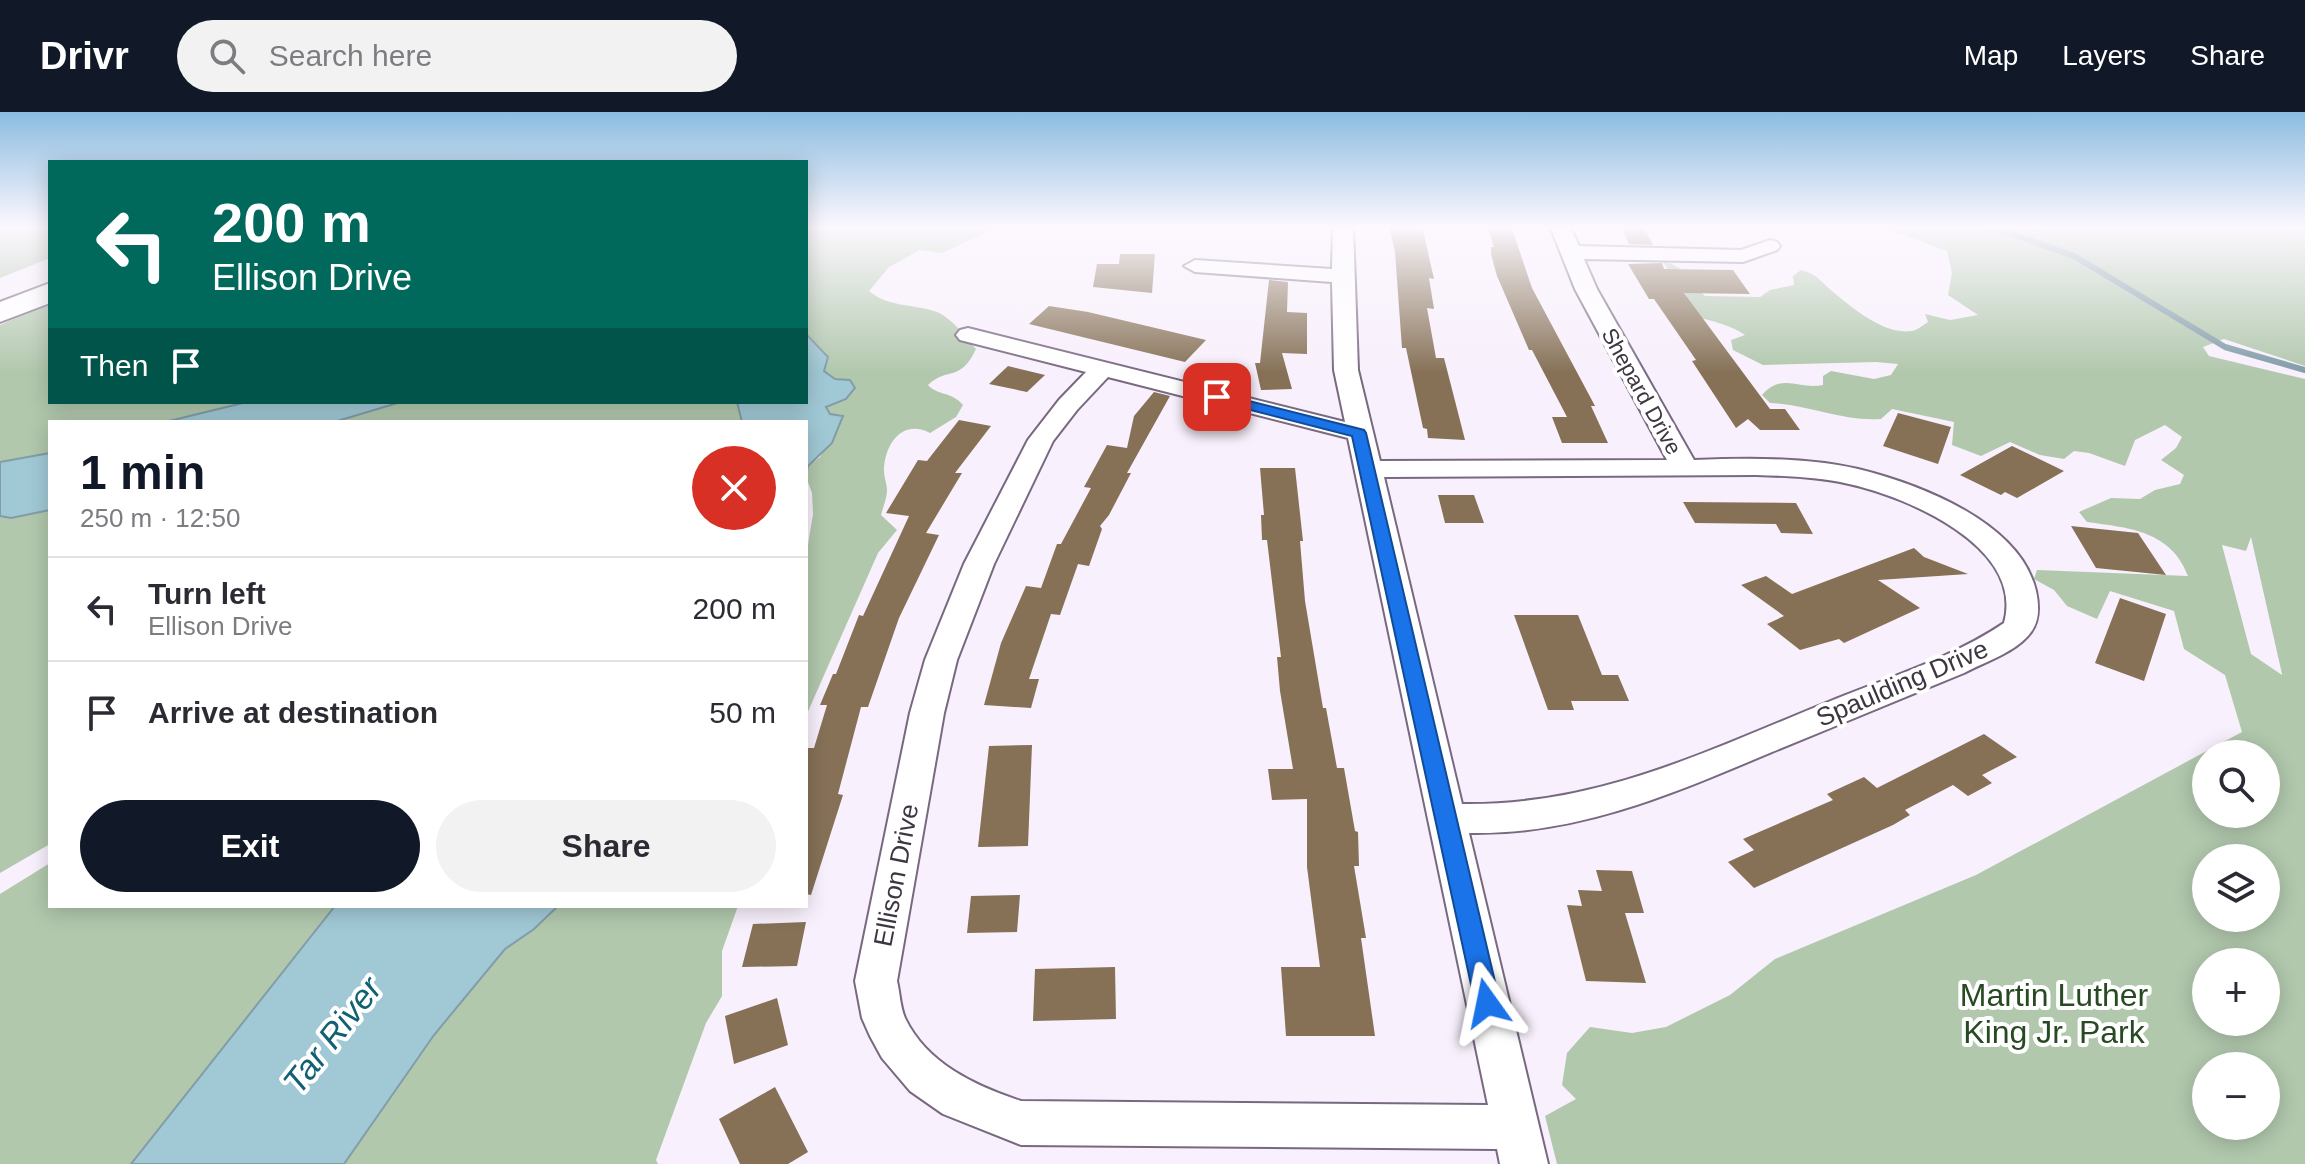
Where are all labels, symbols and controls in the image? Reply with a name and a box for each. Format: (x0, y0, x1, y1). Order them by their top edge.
search box (177, 20, 737, 92)
icon: search (205, 34, 249, 78)
text: Drivr (40, 35, 129, 77)
text: Search here (269, 39, 432, 72)
text: Map (1964, 40, 2018, 71)
text: Layers (2062, 40, 2146, 71)
text: Share (2190, 40, 2265, 71)
text: 200 m (212, 191, 371, 254)
icon: left (80, 192, 184, 296)
text: Ellison Drive (212, 257, 412, 298)
street label: Shepard Drive (1597, 324, 1687, 459)
icon: arrive (164, 344, 208, 388)
text: Then (80, 349, 148, 382)
pin (1183, 363, 1251, 431)
icon: arrive (1195, 375, 1239, 419)
text: 1 min (80, 446, 205, 499)
button: close (692, 446, 776, 530)
text: 250 m · 12:50 (80, 503, 240, 533)
text: Turn left (148, 577, 266, 610)
icon: left (80, 587, 124, 631)
text: 200 m (693, 592, 776, 625)
text: Ellison Drive (148, 611, 293, 641)
street label: Spaulding Drive (1812, 633, 1992, 733)
icon: arrive (80, 691, 124, 735)
text: Arrive at destination (148, 696, 438, 729)
text: 50 m (709, 696, 776, 729)
map controls (2192, 740, 2280, 1140)
button: search (2192, 740, 2280, 828)
button: Exit (80, 800, 420, 892)
button: Share (436, 800, 776, 892)
street label: Ellison Drive (867, 801, 925, 949)
button: layers (2192, 844, 2280, 932)
button: + (2192, 948, 2280, 1036)
position arrow (1445, 961, 1529, 1045)
water label: Tar River (275, 968, 390, 1101)
park label: Martin Luther King Jr. Park (1960, 977, 2149, 1050)
button: − (2192, 1052, 2280, 1140)

